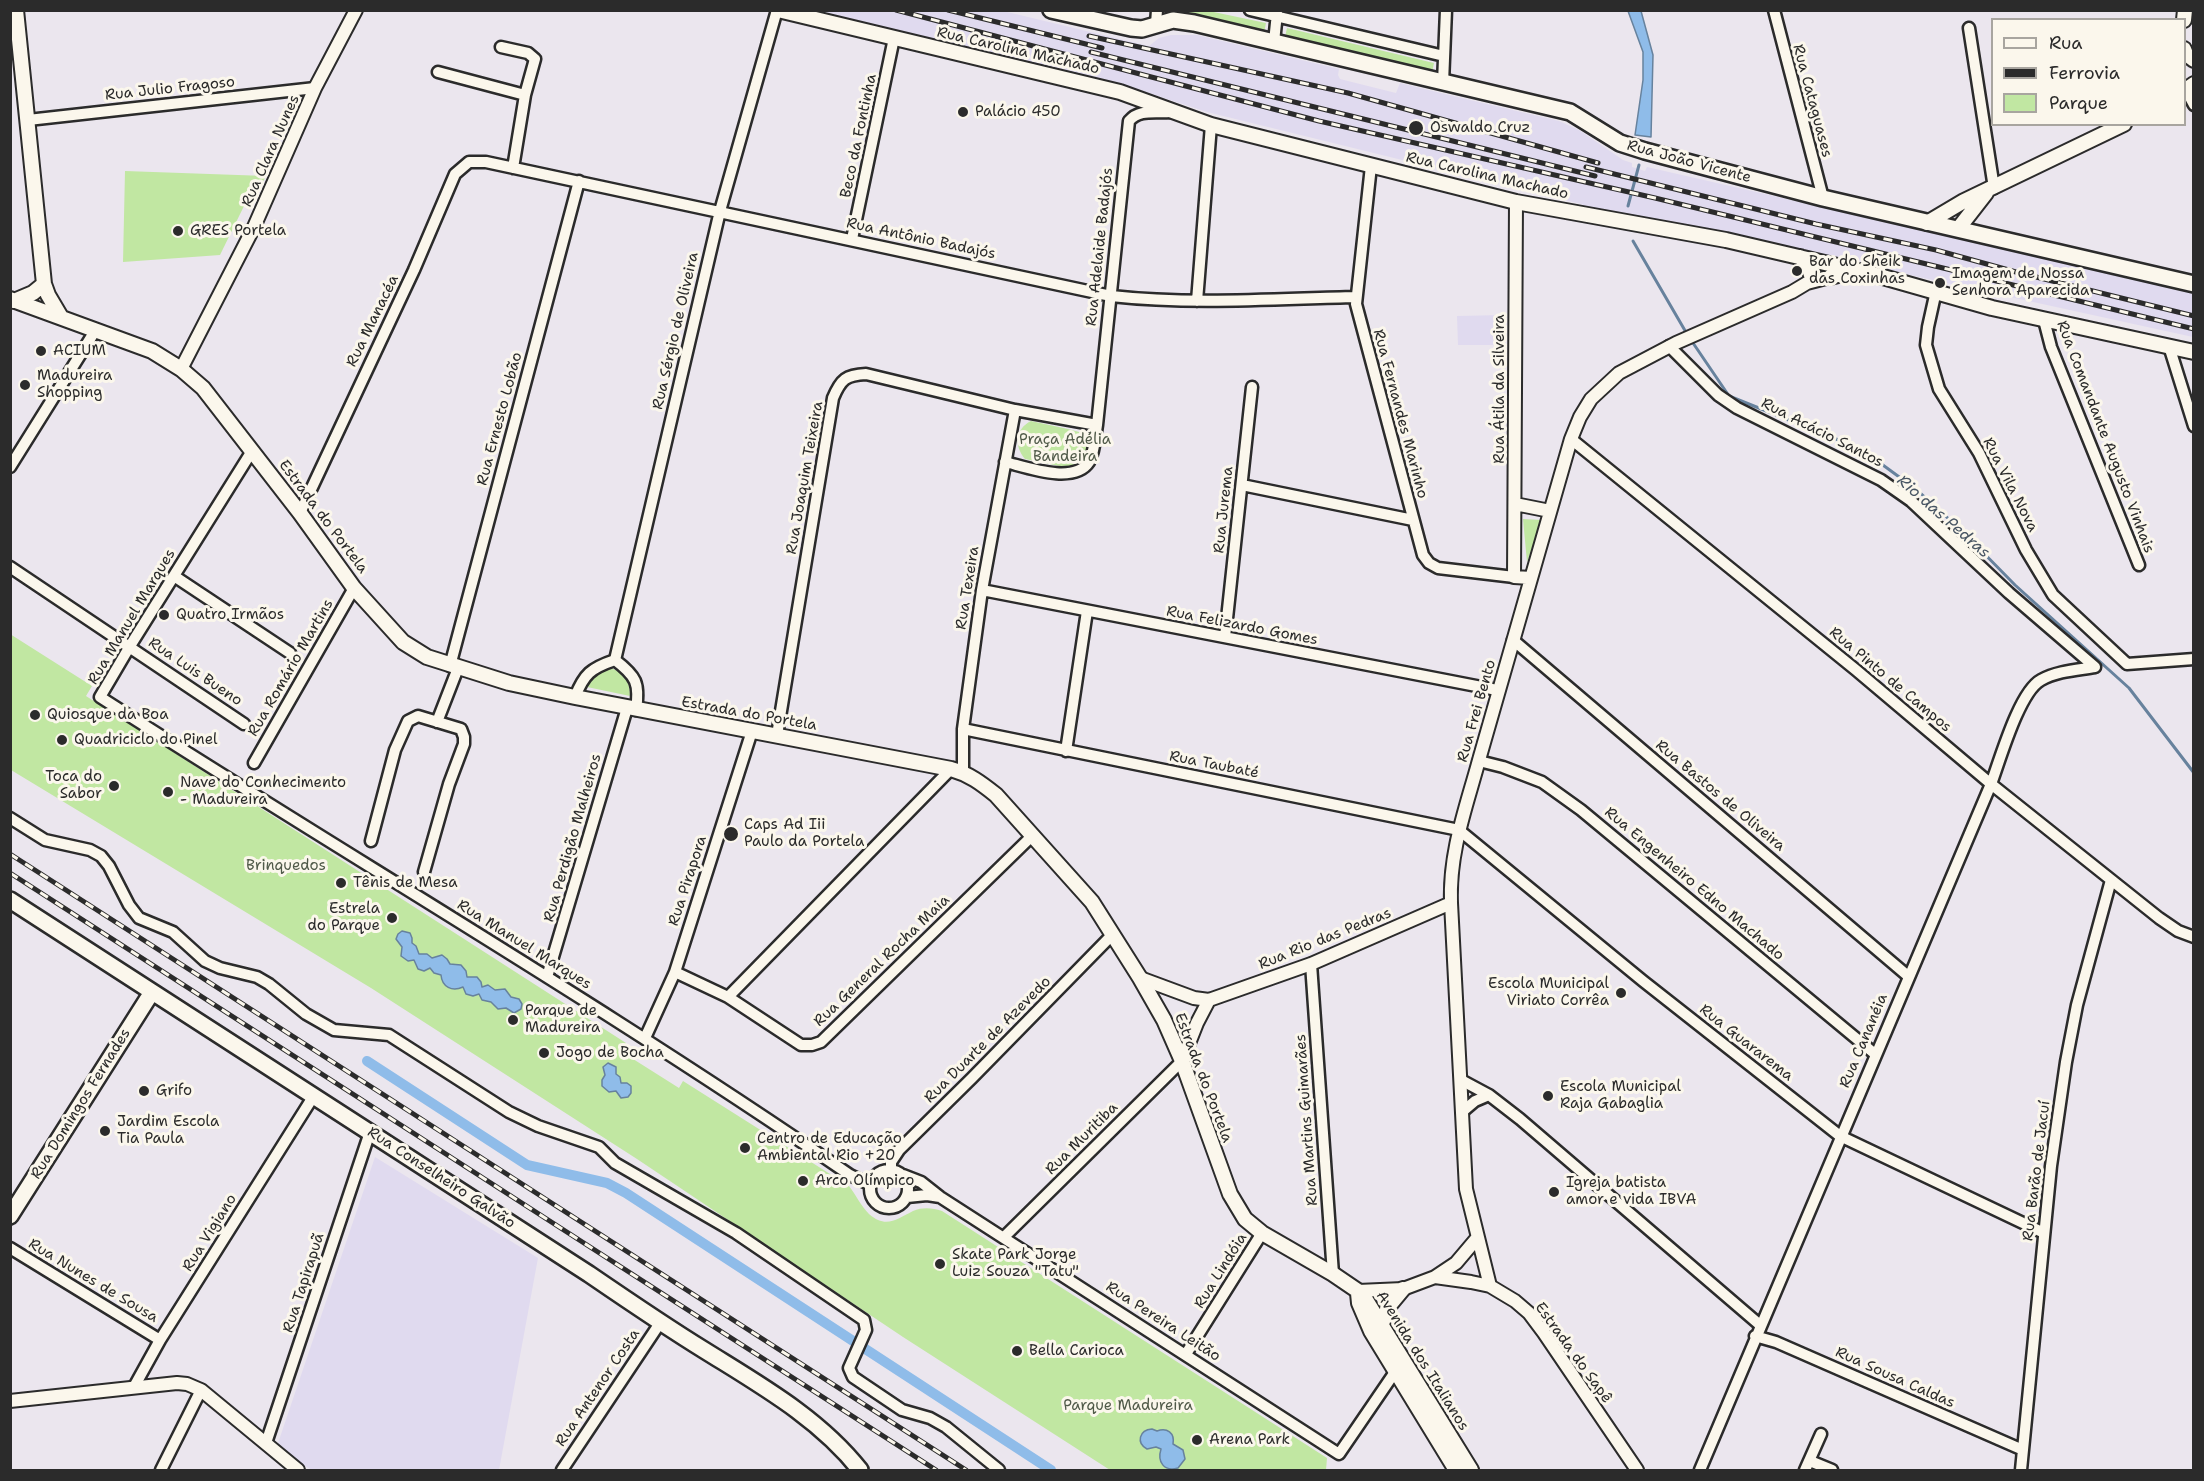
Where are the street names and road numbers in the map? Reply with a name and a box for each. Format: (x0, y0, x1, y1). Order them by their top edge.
street label: Rua Carolina Machado (935, 24, 1101, 78)
street label: Rua Cataguases (1788, 43, 1836, 159)
street label: Beco da Fontinha (837, 72, 881, 200)
street label: Rua Julio Fragoso (104, 73, 236, 105)
street label: Rua Clara Nunes (238, 92, 304, 210)
street label: Rua João Vicente (1625, 137, 1753, 187)
street label: Rua Carolina Machado (1404, 149, 1570, 203)
street label: Rua Adelaide Badajós (1083, 167, 1117, 327)
street label: Rua Antônio Badajós (845, 214, 997, 264)
street label: Rua Sérgio de Oliveira (649, 251, 703, 411)
street label: Rua Manacéa (343, 272, 403, 370)
street label: Rua Átila da Silveira (1491, 314, 1509, 464)
street label: Rua Comandante Augusto Vinhais (2052, 318, 2158, 556)
street label: Rua Fernandes Marinho (1369, 327, 1431, 501)
street label: Rua Ernesto Lobão (474, 350, 526, 488)
street label: Rua Acácio Santos (1758, 394, 1886, 472)
street label: Rua Joaquim Teixeira (783, 400, 827, 556)
street label: Rua Vila Nova (1979, 435, 2041, 535)
street label: Estrada do Portela (274, 457, 372, 577)
street label: Rua Jurema (1210, 466, 1238, 554)
street label: Rua Texeira (953, 545, 983, 631)
street label: Rua Manuel Marques (84, 546, 180, 688)
street label: Rua Romário Martins (244, 596, 338, 740)
street label: Rua Felizardo Gomes (1165, 602, 1319, 650)
street label: Rua Pinto de Campos (1825, 624, 1955, 736)
street label: Rua Luis Bueno (145, 634, 245, 710)
street label: Rua Frei Bento (1454, 658, 1500, 764)
street label: Estrada do Portela (680, 693, 818, 735)
street label: Rua Bastos de Oliveira (1652, 737, 1788, 855)
street label: Rua Taubaté (1168, 748, 1260, 782)
street label: Rua Perdigão Malheiros (540, 752, 606, 924)
street label: Rua Engenheiro Edno Machado (1601, 804, 1787, 964)
street label: Rua Pirapora (665, 834, 711, 928)
street label: Rua General Rocha Maia (810, 891, 954, 1031)
street label: Rua Manuel Marques (454, 896, 594, 994)
street label: Rua Rio das Pedras (1256, 904, 1394, 974)
street label: Rua Duarte de Azevedo (921, 973, 1055, 1107)
street label: Rua Cananéia (1836, 991, 1892, 1091)
street label: Rua Guararema (1696, 1001, 1796, 1085)
street label: Estrada do Portela (1170, 1011, 1236, 1145)
street label: Rua Domingos Fernades (27, 1025, 135, 1183)
street label: Rua Martins Guimarães (1292, 1034, 1322, 1206)
street label: Rua Muritiba (1042, 1099, 1122, 1179)
street label: Rua Barão de Jacuí (2019, 1100, 2055, 1242)
street label: Rua Conselheiro Galvão (364, 1123, 518, 1233)
street label: Rua Vigiano (179, 1191, 241, 1275)
street label: Rua Lindóia (1191, 1230, 1251, 1312)
street label: Rua Tapirapuã (279, 1231, 329, 1335)
street label: Rua Nunes de Sousa (25, 1235, 161, 1327)
street label: Rua Pereira Leitão (1102, 1278, 1224, 1366)
street label: Avenida dos Italianos (1372, 1288, 1472, 1434)
street label: Estrada do Sapê (1531, 1299, 1615, 1407)
street label: Rua Antenor Costa (552, 1326, 644, 1450)
street label: Rua Sousa Caldas (1832, 1344, 1958, 1412)

